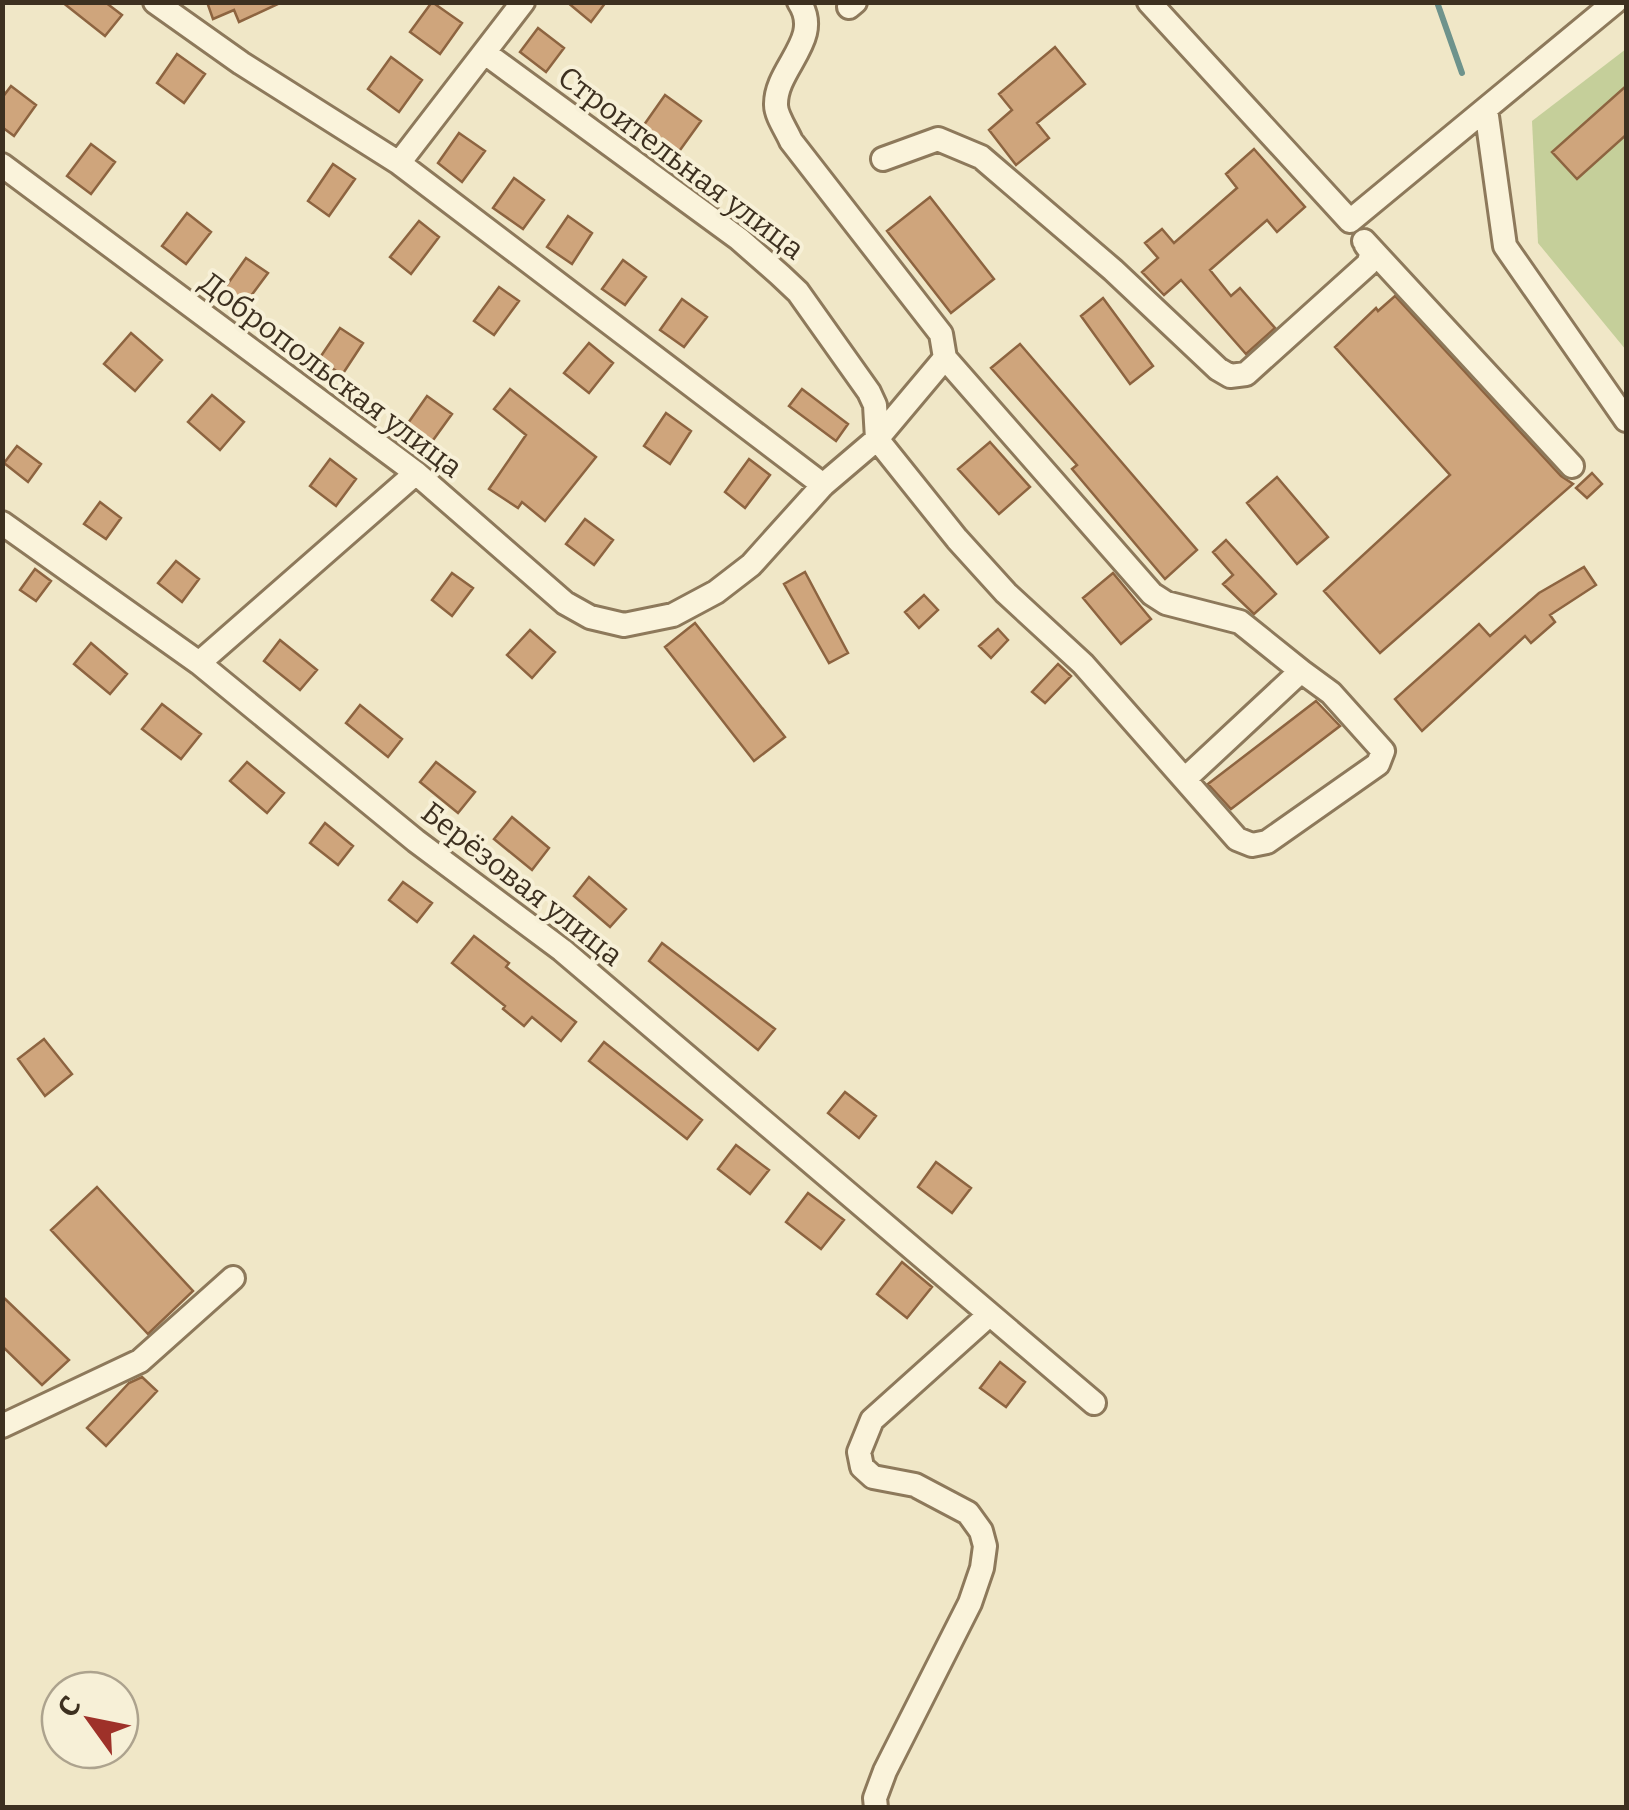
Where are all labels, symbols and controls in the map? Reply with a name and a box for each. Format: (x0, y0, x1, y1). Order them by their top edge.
street label: Строительная улица (551, 59, 811, 267)
street label: Добропольская улица (193, 265, 469, 485)
street label: Берёзовая улица (414, 794, 630, 974)
north arrow (40, 1670, 140, 1770)
text: С (51, 1690, 88, 1723)

